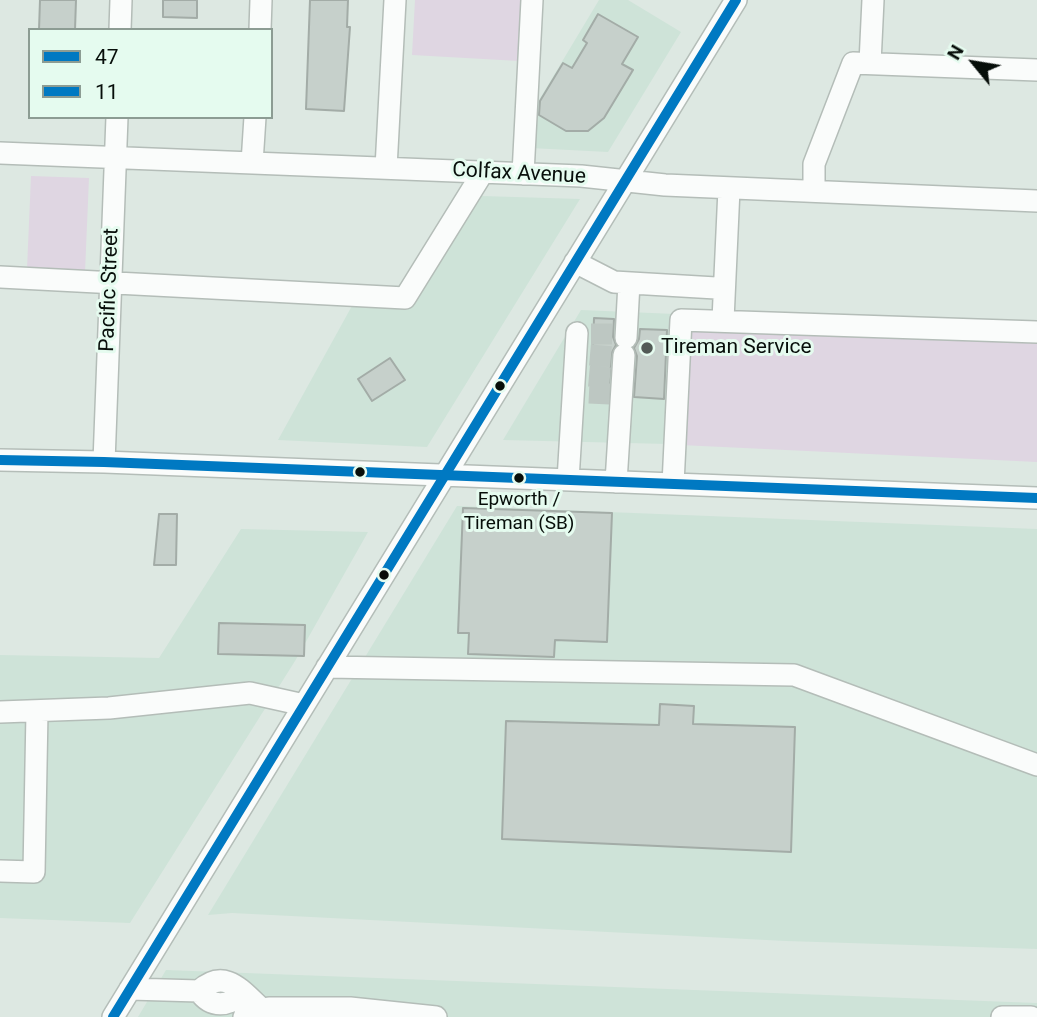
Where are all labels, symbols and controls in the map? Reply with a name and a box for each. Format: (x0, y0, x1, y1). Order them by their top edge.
legend (28, 28, 273, 119)
north arrow (939, 28, 1009, 98)
text: N (942, 41, 969, 64)
text: 47 (95, 45, 119, 69)
text: 11 (95, 80, 119, 104)
street label: Colfax Avenue (452, 158, 586, 190)
street label: Pacific Street (95, 228, 125, 352)
place label: Tireman Service (661, 335, 812, 361)
marker: Tireman Service (639, 340, 655, 356)
unlabelled marker (493, 379, 507, 393)
unlabelled marker (353, 465, 367, 479)
marker: Epworth / Tireman (SB) (512, 471, 526, 485)
place label: Epworth / Tireman (SB) (464, 489, 574, 533)
unlabelled marker (377, 568, 391, 582)

